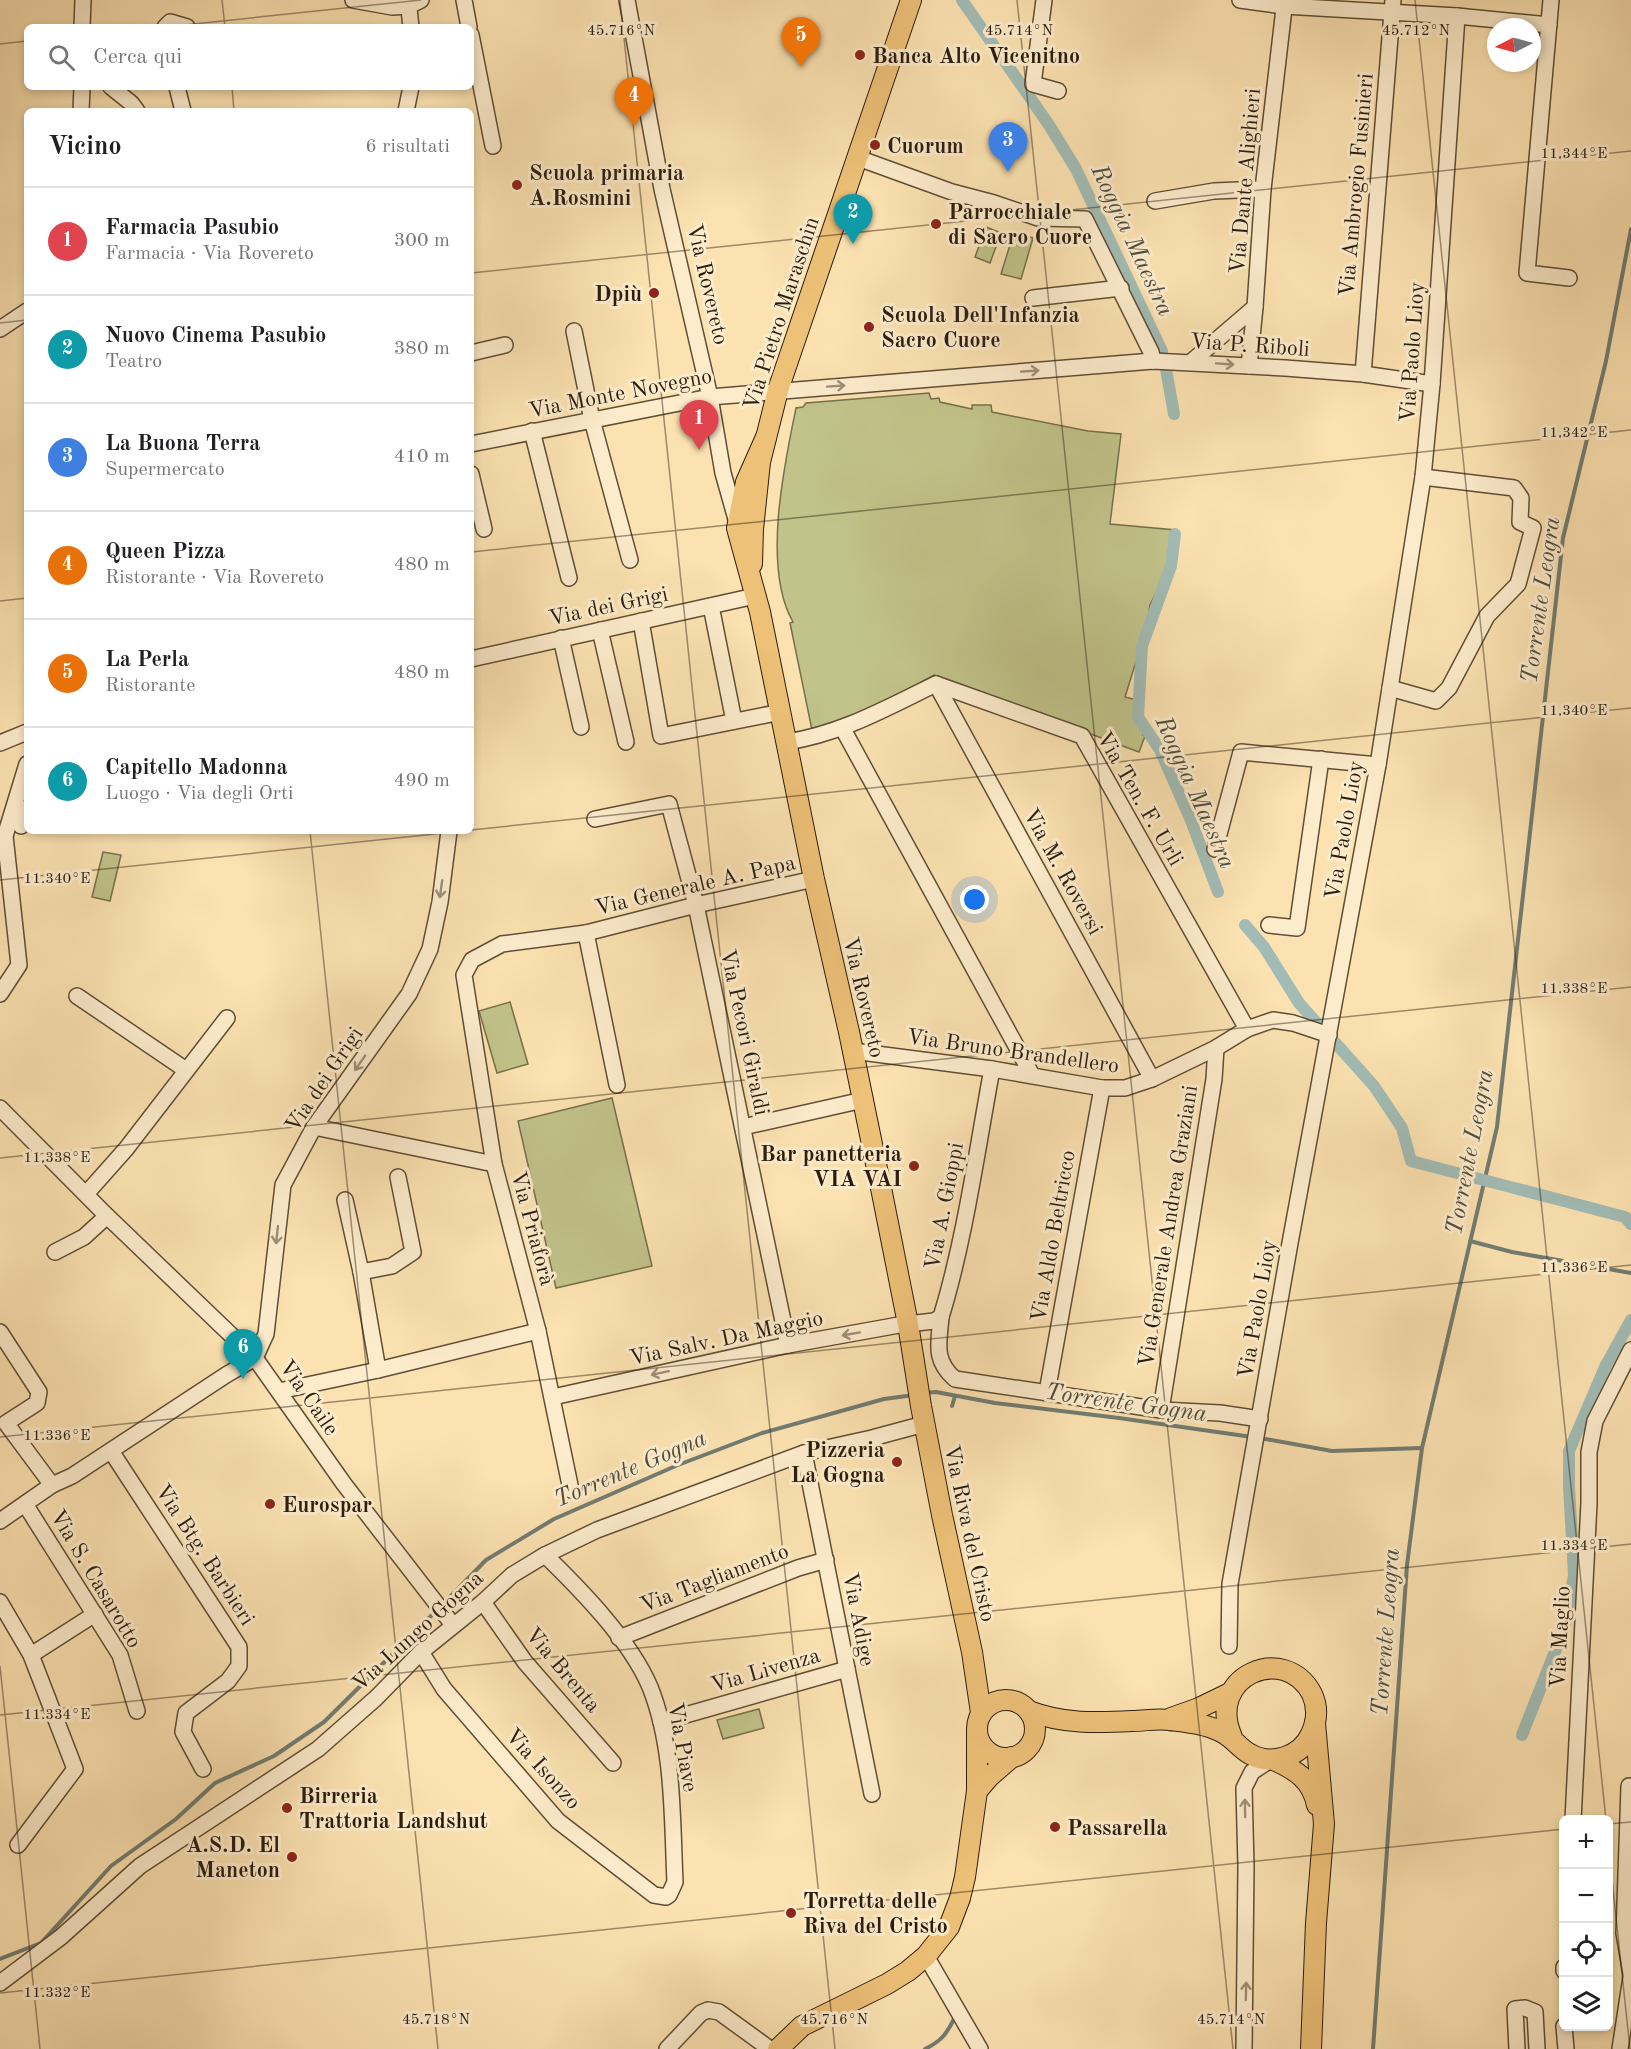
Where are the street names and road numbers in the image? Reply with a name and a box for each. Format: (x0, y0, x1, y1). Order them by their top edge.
street label: Via Ambrogio Fusinieri (1336, 72, 1378, 298)
street label: Via Dante Alighieri (1227, 87, 1265, 275)
street label: Via Pietro Maraschin (740, 214, 824, 413)
street label: Via Rovereto (682, 222, 732, 347)
street label: Via Paolo Lioy (1397, 281, 1429, 423)
street label: Via P. Riboli (1189, 331, 1311, 361)
street label: Via Monte Novegno (527, 365, 714, 423)
street label: Via dei Grigi (547, 584, 670, 630)
street label: Via Ten. F. Urli (1092, 728, 1187, 870)
street label: Via Paolo Lioy (1322, 759, 1368, 902)
street label: Via M. Roversi (1019, 805, 1106, 939)
street label: Via Generale A. Papa (593, 852, 798, 920)
street label: Via Rovereto (838, 935, 888, 1060)
street label: Via Pecori Giraldi (716, 947, 772, 1118)
street label: Via dei Grigi (282, 1024, 368, 1137)
street label: Via Bruno Brandellero (905, 1026, 1120, 1078)
street label: Via Generale Andrea Graziani (1136, 1084, 1202, 1369)
street label: Via A. Gioppi (922, 1141, 968, 1272)
street label: Via Aldo Beltricco (1028, 1149, 1080, 1324)
street label: Via Priaforà (506, 1169, 558, 1288)
street label: Via Paolo Lioy (1235, 1238, 1281, 1381)
street label: Via Salv. Da Maggio (628, 1308, 825, 1370)
street label: Via Caile (275, 1356, 342, 1440)
street label: Via Riva del Cristo (940, 1443, 999, 1624)
street label: Via Btg. Barbieri (151, 1481, 258, 1630)
street label: Via S. Casarotto (45, 1506, 145, 1652)
street label: Via Tagliamento (637, 1540, 792, 1617)
street label: Via Lungo Gogna (349, 1567, 488, 1696)
street label: Via Adige (838, 1571, 878, 1668)
street label: Via Maglio (1547, 1585, 1575, 1689)
street label: Via Brenta (521, 1623, 604, 1717)
street label: Via Livenza (708, 1645, 823, 1697)
street label: Via Piave (663, 1701, 701, 1794)
street label: Via Isonzo (501, 1725, 584, 1814)

